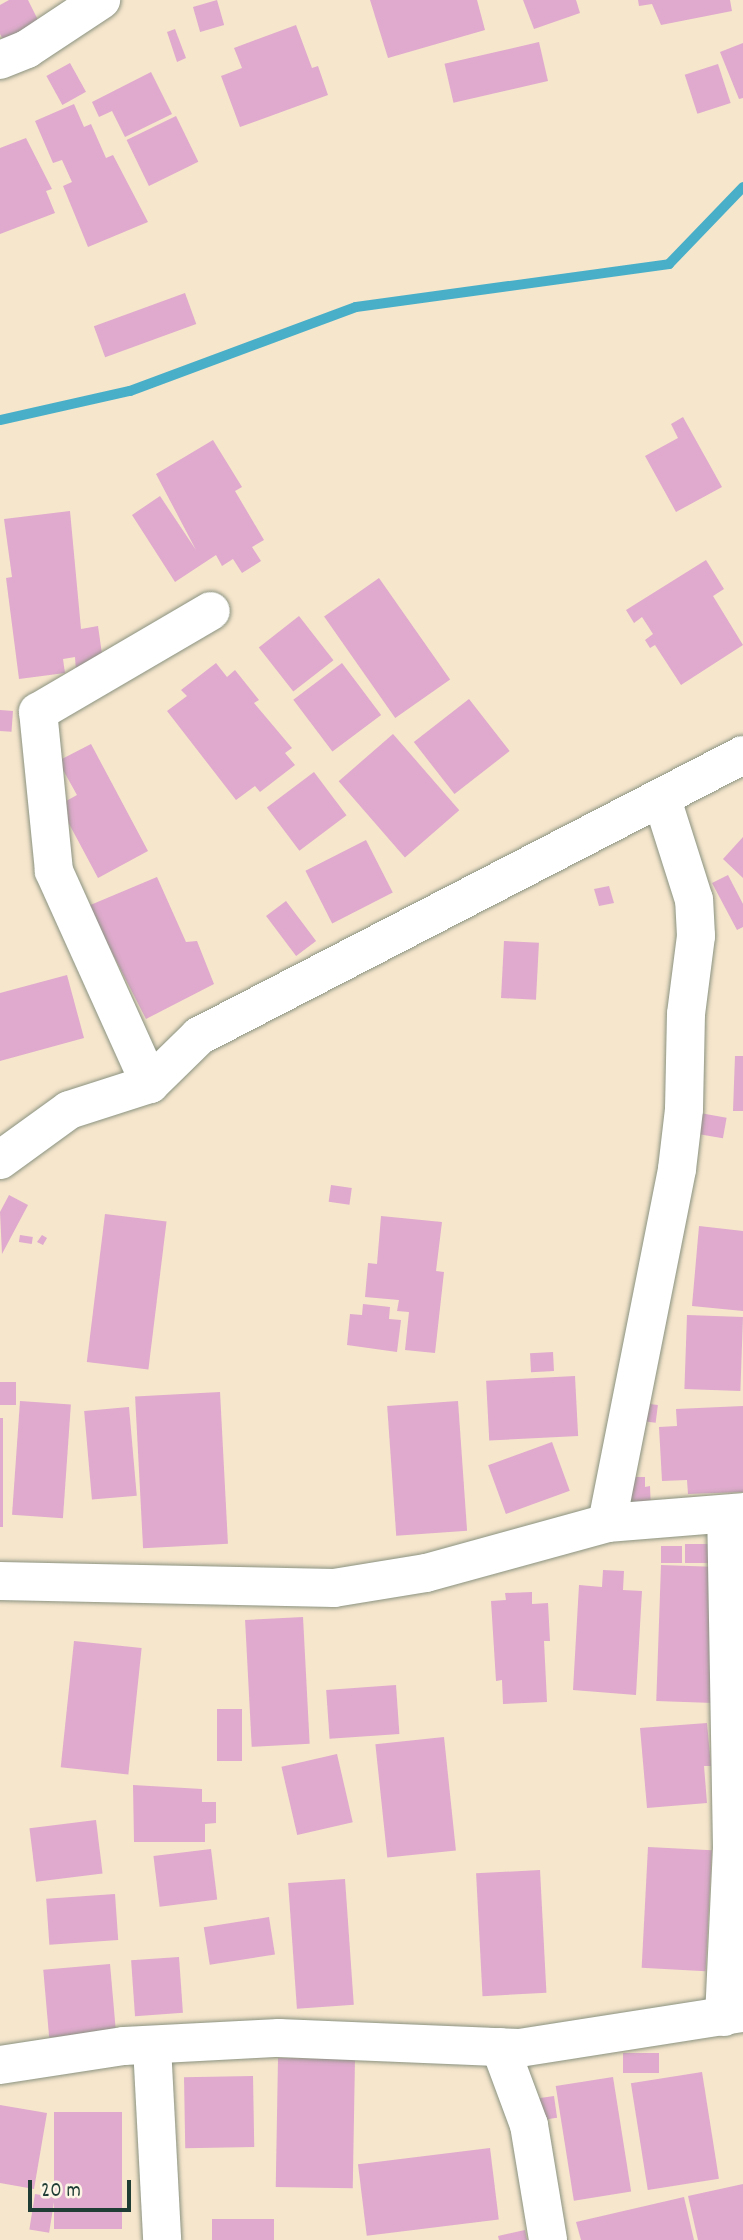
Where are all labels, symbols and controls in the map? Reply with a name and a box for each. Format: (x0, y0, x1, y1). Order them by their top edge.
scale bar (32, 2166, 135, 2210)
text: 20 m (41, 2177, 81, 2207)

